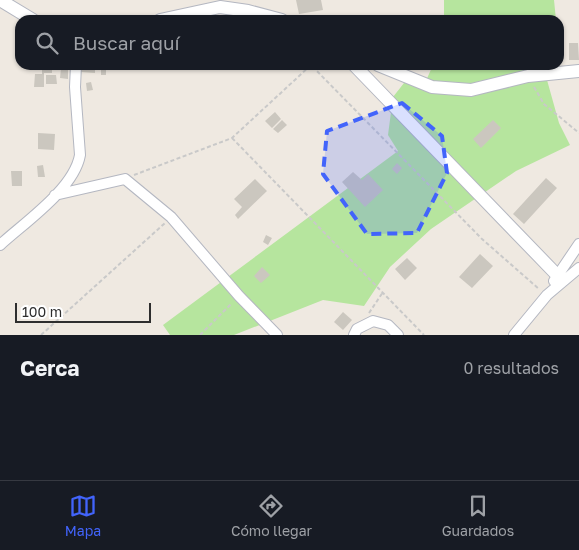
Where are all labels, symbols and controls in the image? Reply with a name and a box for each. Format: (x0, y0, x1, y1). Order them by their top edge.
search box (15, 15, 564, 70)
icon: search (33, 29, 61, 57)
text: Buscar aquí (73, 31, 180, 54)
scale bar (15, 300, 151, 323)
text: 100 m (22, 303, 62, 320)
text: Cerca (20, 355, 79, 381)
text: 0 resultados (463, 358, 559, 378)
tab: Mapa (65, 492, 101, 539)
tab: Cómo llegar (231, 492, 312, 539)
tab: Guardados (442, 492, 514, 539)

